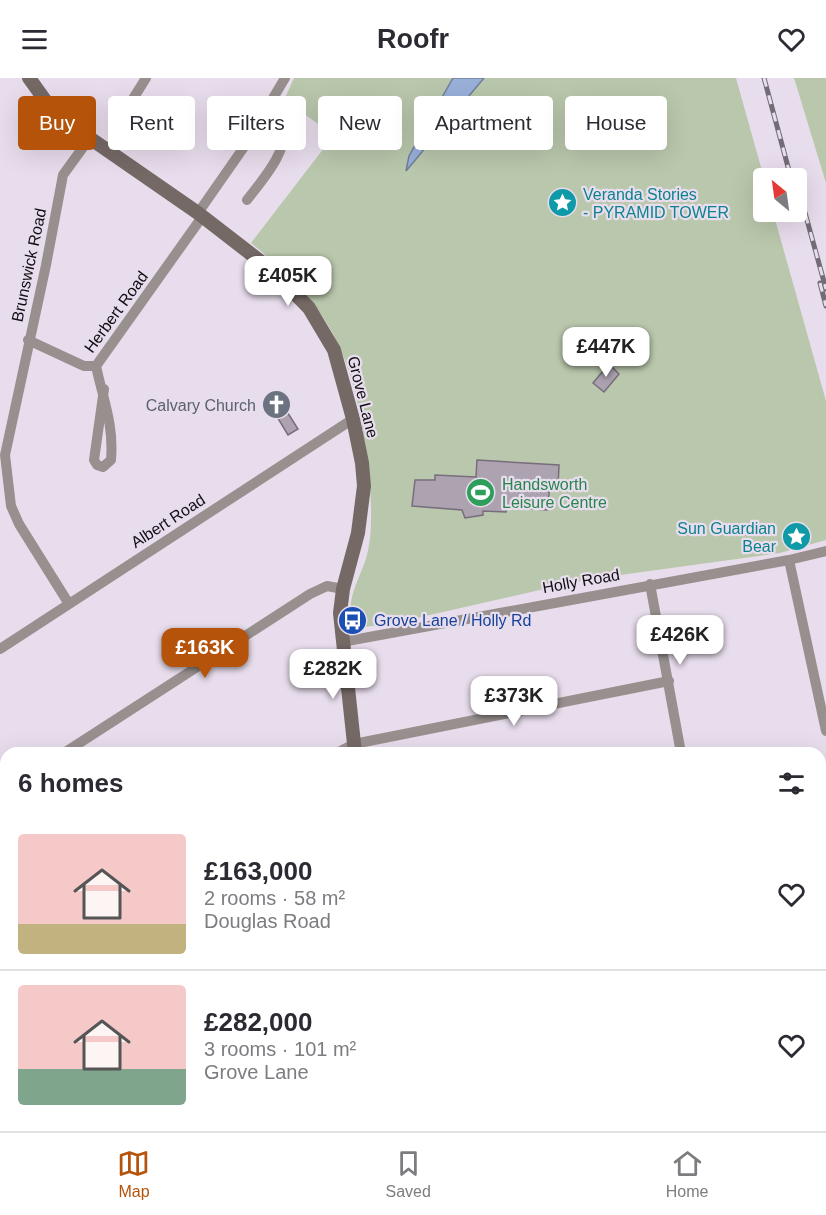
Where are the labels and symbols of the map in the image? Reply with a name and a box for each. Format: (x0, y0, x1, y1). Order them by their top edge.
north arrow (753, 168, 807, 222)
place label: Veranda Stories - PYRAMID TOWER (583, 186, 729, 221)
place icon: Veranda Stories - PYRAMID TOWER (546, 187, 578, 219)
street label: Brunswick Road (9, 207, 49, 323)
pin: £405K (246, 256, 330, 307)
street label: Herbert Road (81, 268, 151, 356)
pin: £447K (564, 327, 648, 378)
street label: Grove Lane (345, 354, 381, 440)
church icon: Calvary Church (261, 389, 293, 421)
place label: Calvary Church (146, 397, 256, 414)
place label: Handsworth Leisure Centre (502, 476, 607, 511)
sports icon: Handsworth Leisure Centre (465, 477, 497, 509)
street label: Albert Road (128, 491, 208, 551)
place label: Sun Guardian Bear (677, 520, 777, 555)
place icon: Sun Guardian Bear (781, 521, 813, 553)
street label: Holly Road (541, 566, 621, 596)
bus stop icon: Grove Lane / Holly Rd (337, 604, 369, 636)
place label: Grove Lane / Holly Rd (374, 612, 531, 629)
pin: £426K (638, 615, 722, 666)
pin: £163K (163, 628, 247, 679)
pin: £282K (291, 649, 375, 700)
pin: £373K (472, 676, 556, 727)

